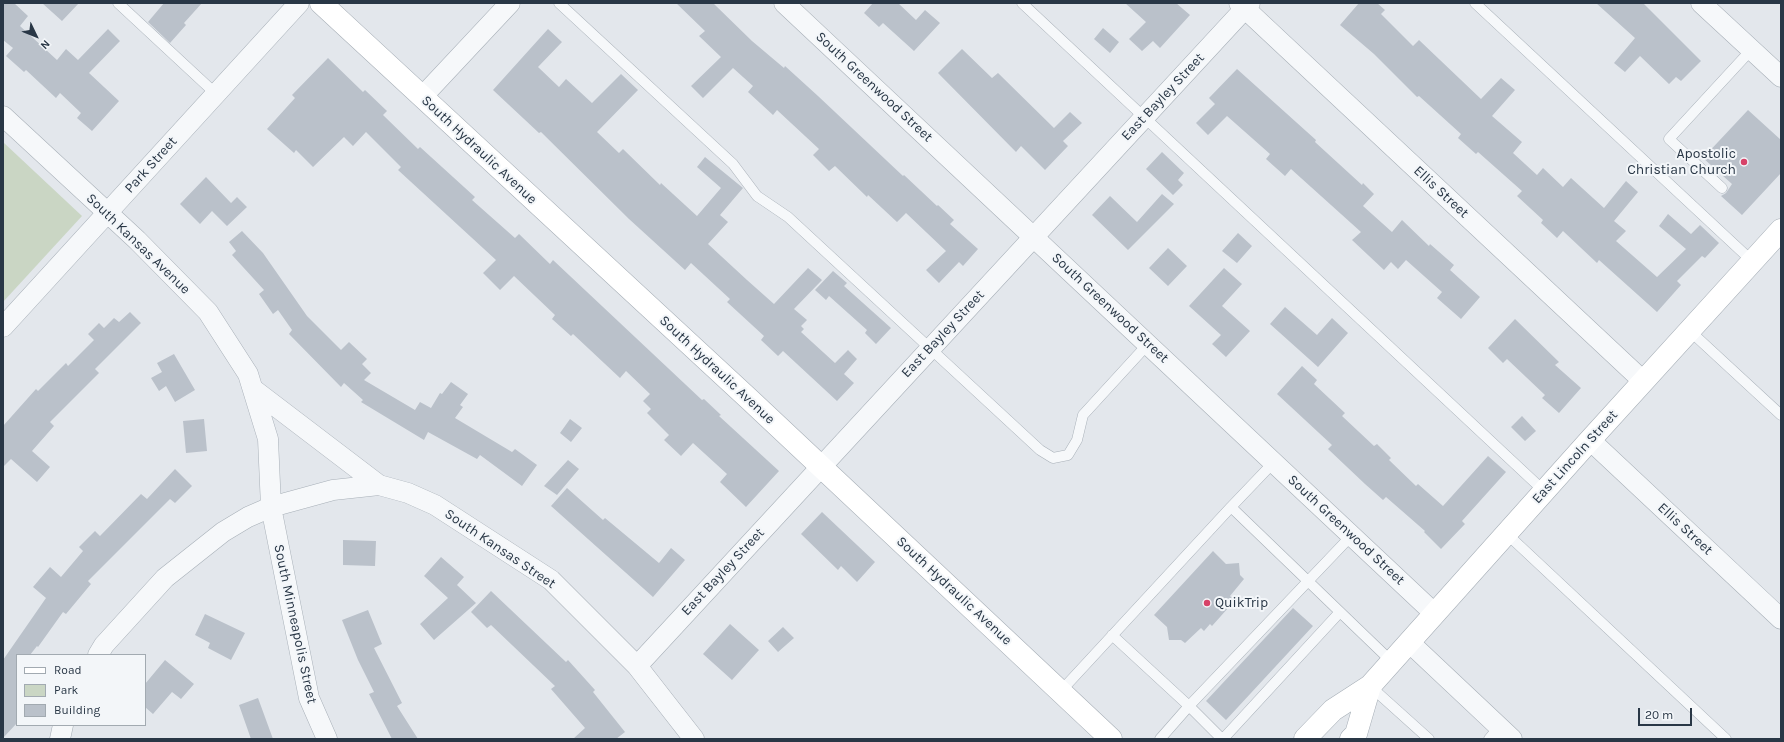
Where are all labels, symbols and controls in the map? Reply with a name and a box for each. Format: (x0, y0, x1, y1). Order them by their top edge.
north arrow (16, 16, 56, 56)
street label: South Greenwood Street (812, 28, 936, 146)
text: N (38, 37, 53, 52)
street label: East Bayley Street (1118, 50, 1208, 144)
street label: South Hydraulic Avenue (418, 92, 540, 208)
street label: Park Street (121, 133, 181, 197)
place label: Apostolic Christian Church (1627, 146, 1736, 178)
marker: Apostolic Christian Church (1739, 157, 1749, 167)
street label: Ellis Street (1410, 162, 1472, 222)
street label: South Kansas Avenue (82, 190, 194, 298)
street label: South Greenwood Street (1048, 249, 1172, 367)
street label: East Bayley Street (898, 287, 988, 381)
street label: South Hydraulic Avenue (656, 312, 778, 428)
street label: East Lincoln Street (1529, 407, 1621, 507)
street label: South Greenwood Street (1284, 471, 1408, 589)
street label: Ellis Street (1654, 499, 1716, 559)
street label: South Kansas Street (441, 506, 559, 592)
street label: East Bayley Street (678, 525, 768, 619)
street label: South Hydraulic Avenue (893, 533, 1015, 649)
street label: South Minneapolis Street (270, 543, 320, 705)
place label: QuikTrip (1215, 595, 1268, 611)
marker: QuikTrip (1202, 598, 1212, 608)
legend (16, 654, 146, 726)
text: Road (54, 663, 82, 677)
text: Park (54, 683, 78, 697)
scale bar (1640, 700, 1694, 726)
text: Building (54, 703, 100, 717)
text: 20 m (1645, 708, 1673, 722)

